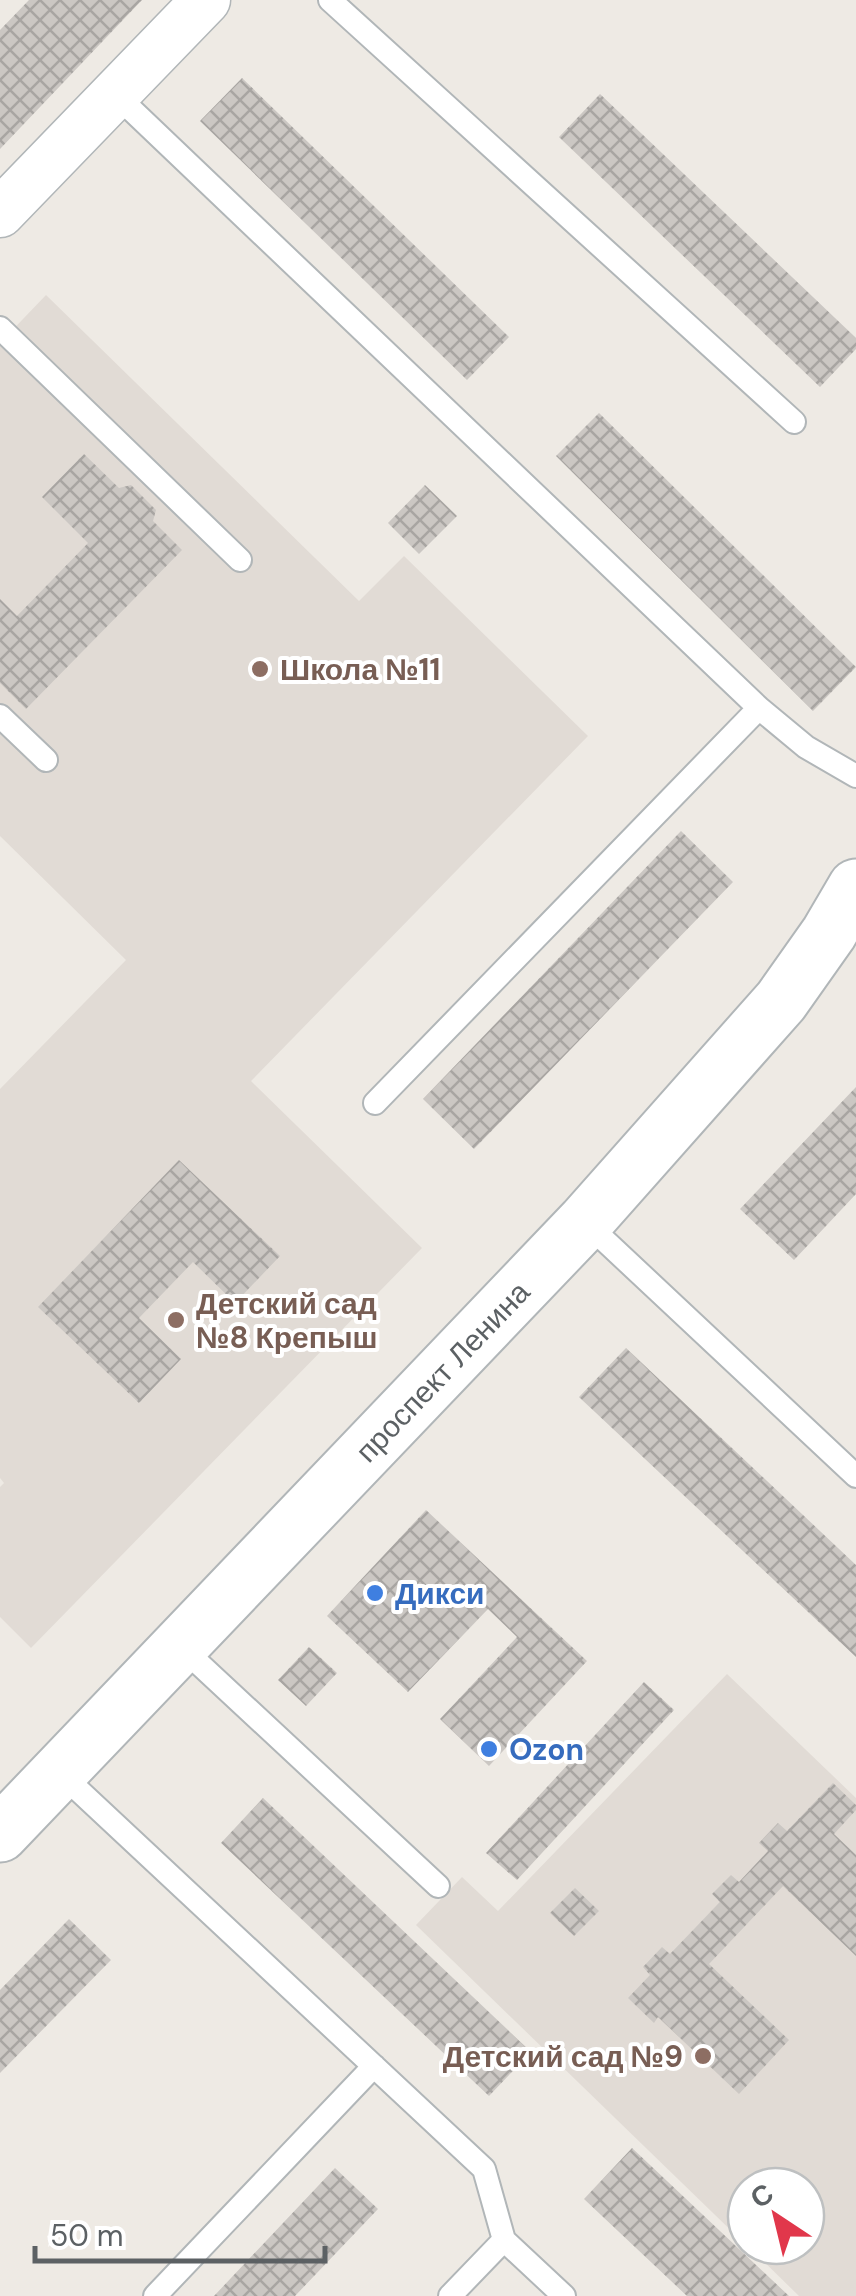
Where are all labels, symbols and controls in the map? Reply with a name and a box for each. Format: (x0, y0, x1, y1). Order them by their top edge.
place label: Школа №11 (280, 650, 440, 689)
marker: Школа №11 (249, 658, 271, 680)
street label: проспект Ленина (347, 1272, 538, 1470)
place label: Детский сад №8 Крепыш (196, 1284, 378, 1357)
marker: Детский сад №8 Крепыш (165, 1309, 187, 1331)
place label: Дикси (395, 1574, 485, 1613)
marker: Дикси (364, 1582, 386, 1604)
place label: Ozon (509, 1730, 584, 1769)
marker: Ozon (478, 1738, 500, 1760)
place label: Детский сад №9 (443, 2037, 683, 2076)
marker: Детский сад №9 (692, 2045, 714, 2067)
north arrow (726, 2166, 826, 2266)
text: С (743, 2175, 781, 2217)
scale bar (35, 2201, 325, 2263)
text: 50 m (50, 2216, 124, 2255)

